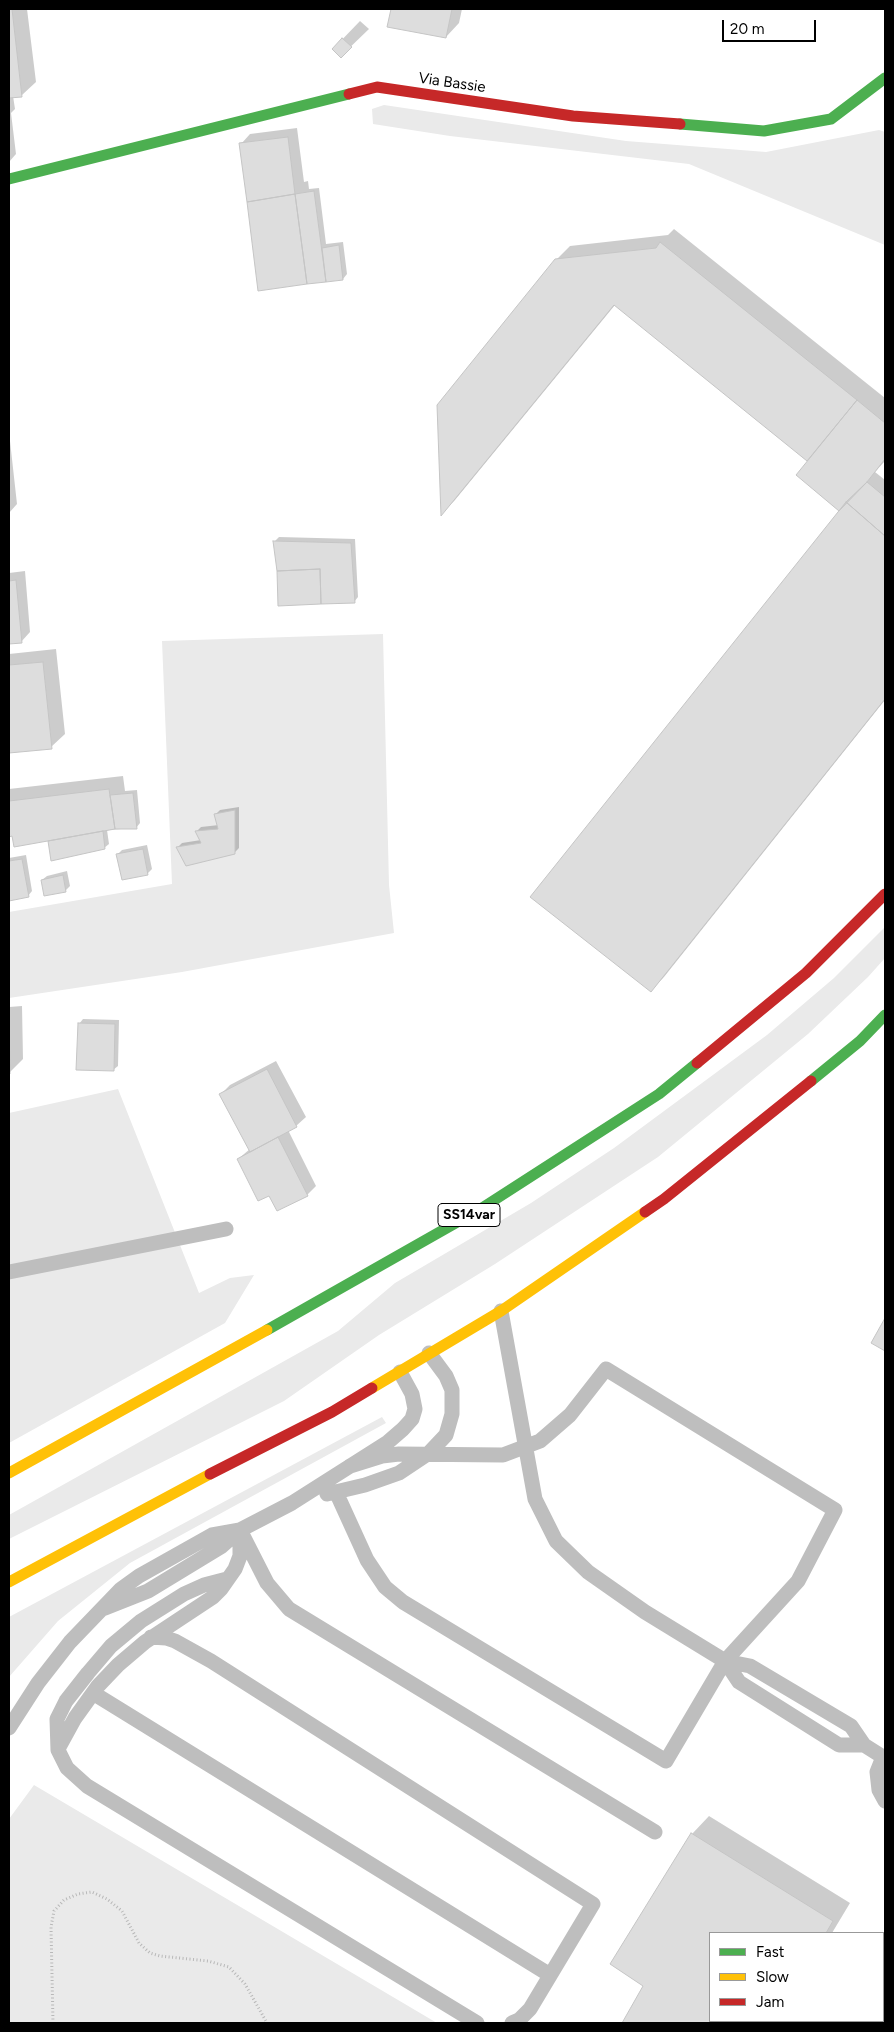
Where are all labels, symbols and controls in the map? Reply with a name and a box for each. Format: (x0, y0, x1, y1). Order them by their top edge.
scale bar (724, 10, 818, 42)
text: 20 m (730, 20, 764, 38)
street label: Via Bassie (417, 69, 487, 97)
road number: SS14var (438, 1204, 500, 1226)
legend (709, 1932, 884, 2022)
text: Fast (756, 1943, 784, 1961)
text: Slow (756, 1968, 789, 1986)
text: Jam (756, 1993, 784, 2011)

